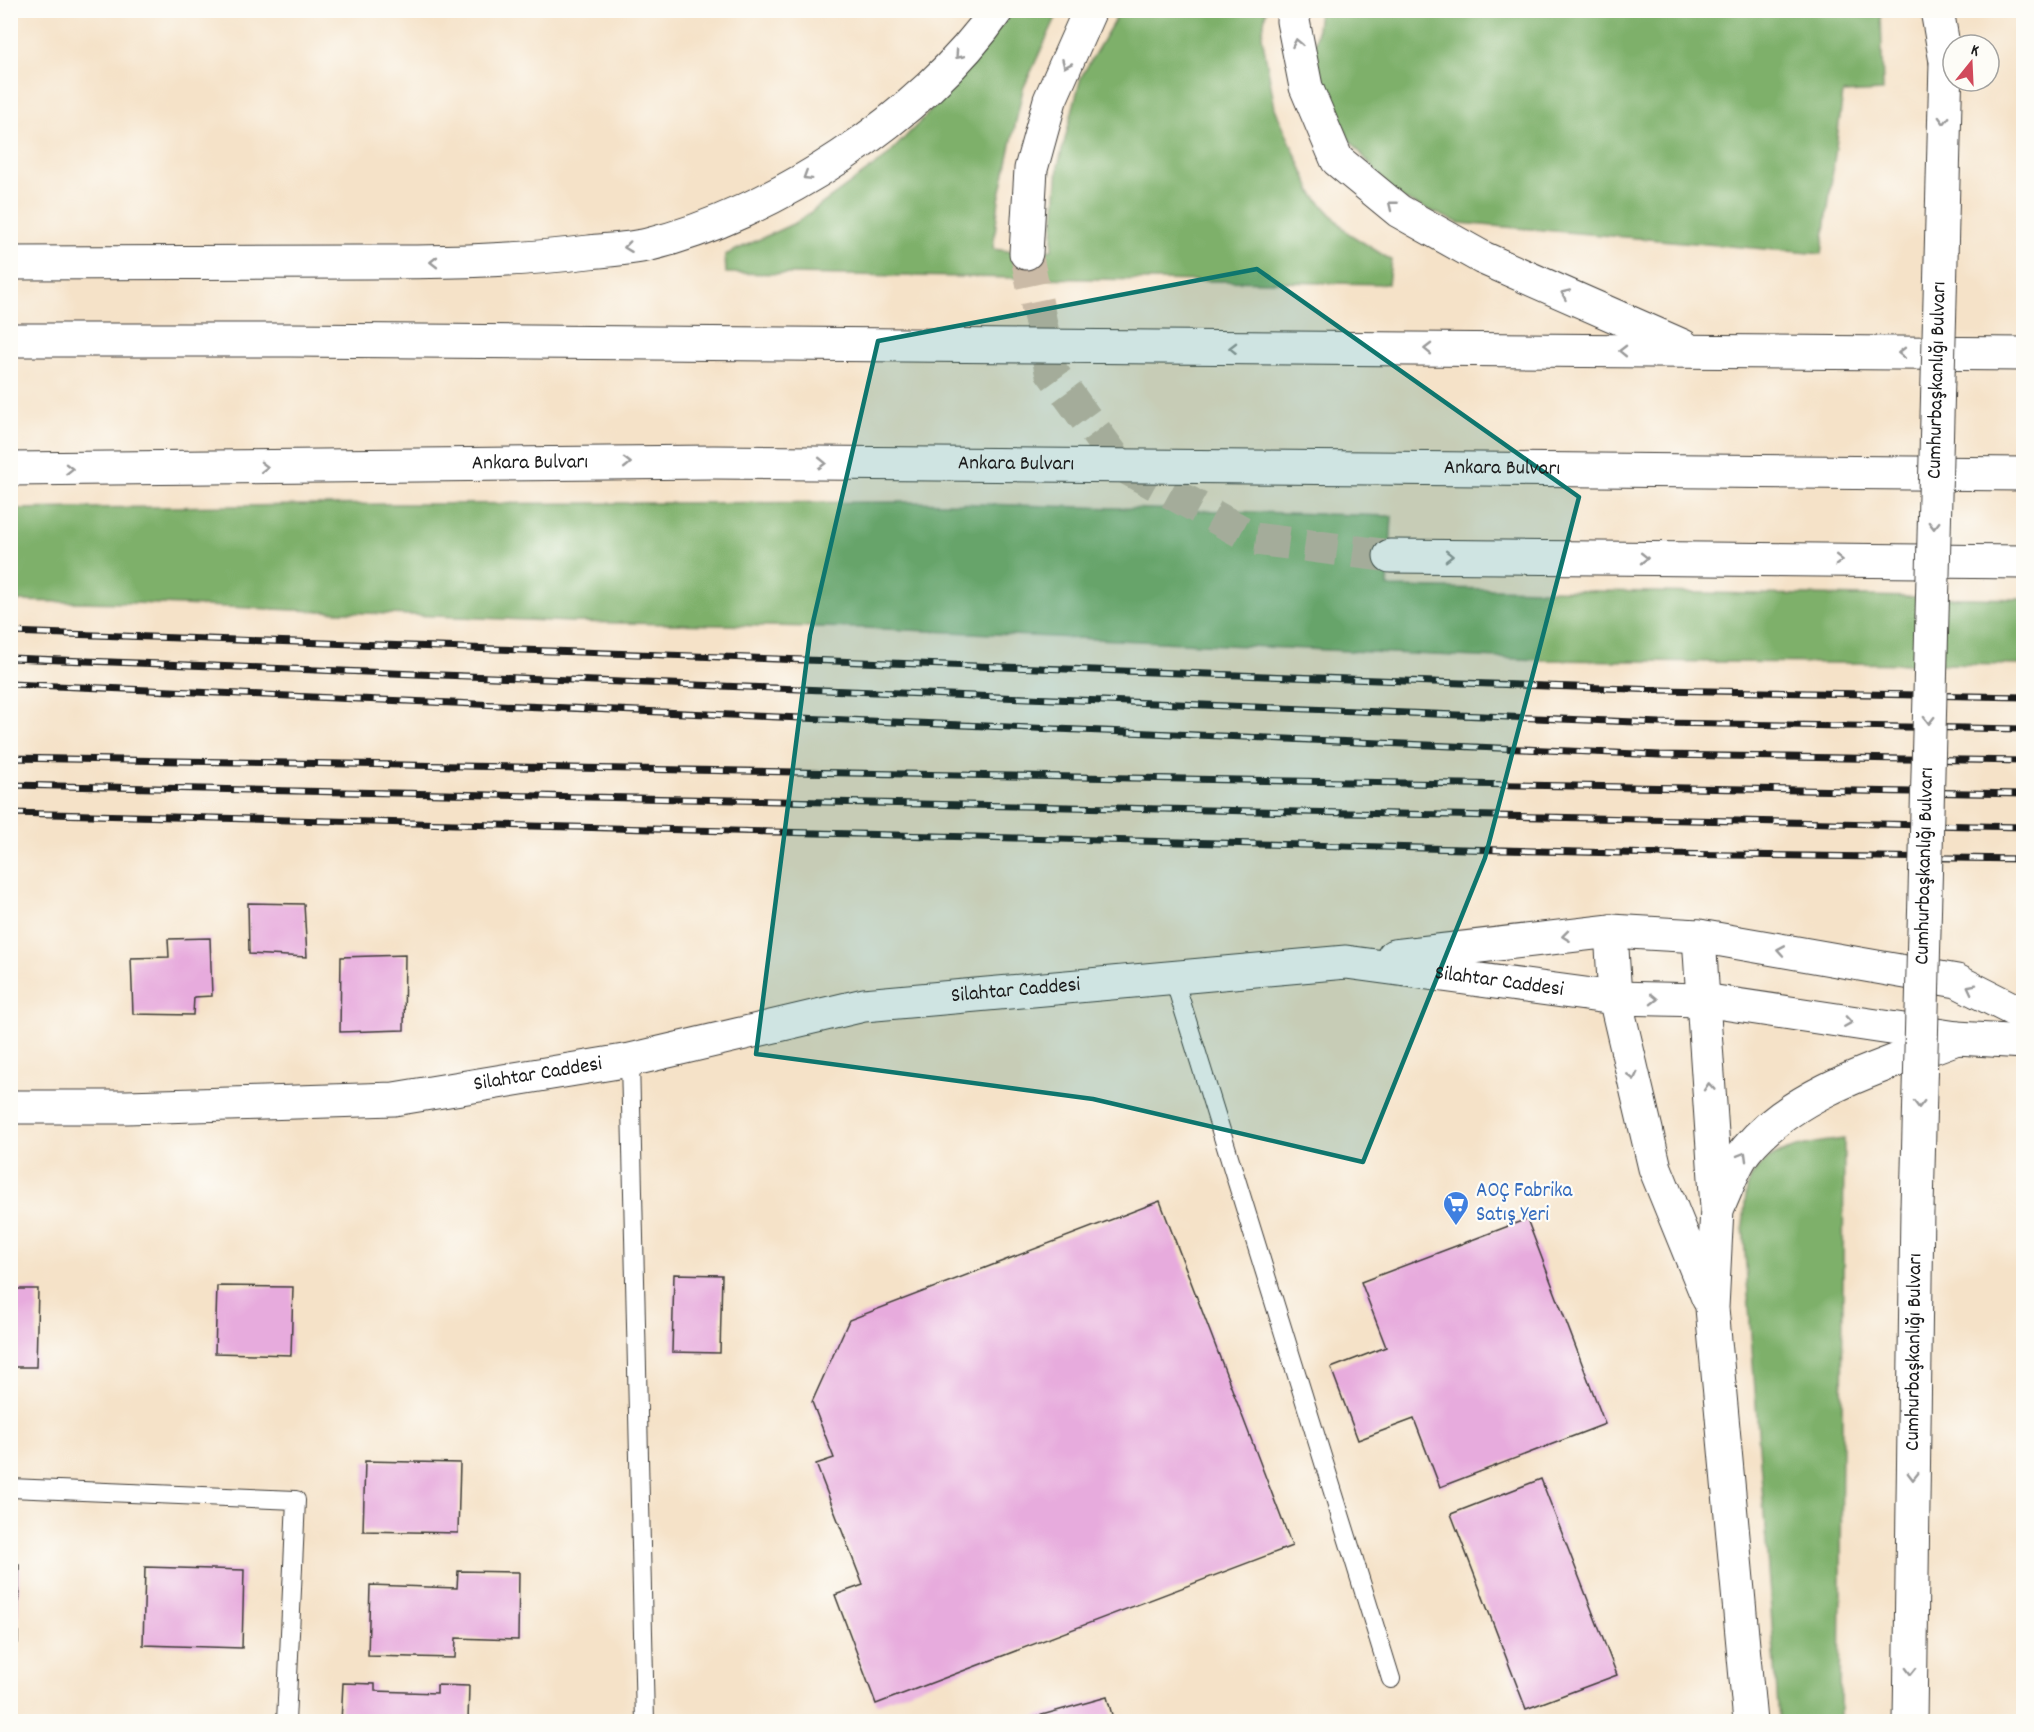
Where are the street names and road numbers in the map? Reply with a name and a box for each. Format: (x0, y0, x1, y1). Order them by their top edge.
street label: Cumhurbaşkanlığı Bulvarı (1920, 281, 1955, 479)
street label: Ankara Bulvarı (472, 448, 588, 479)
street label: Ankara Bulvarı (958, 449, 1074, 480)
street label: Ankara Bulvarı (1444, 454, 1560, 485)
street label: Cumhurbaşkanlığı Bulvarı (1908, 767, 1943, 965)
street label: Silahtar Caddesi (1433, 959, 1565, 1006)
street label: Silahtar Caddesi (950, 971, 1082, 1012)
street label: Silahtar Caddesi (471, 1050, 605, 1101)
street label: Cumhurbaşkanlığı Bulvarı (1899, 1253, 1931, 1451)

